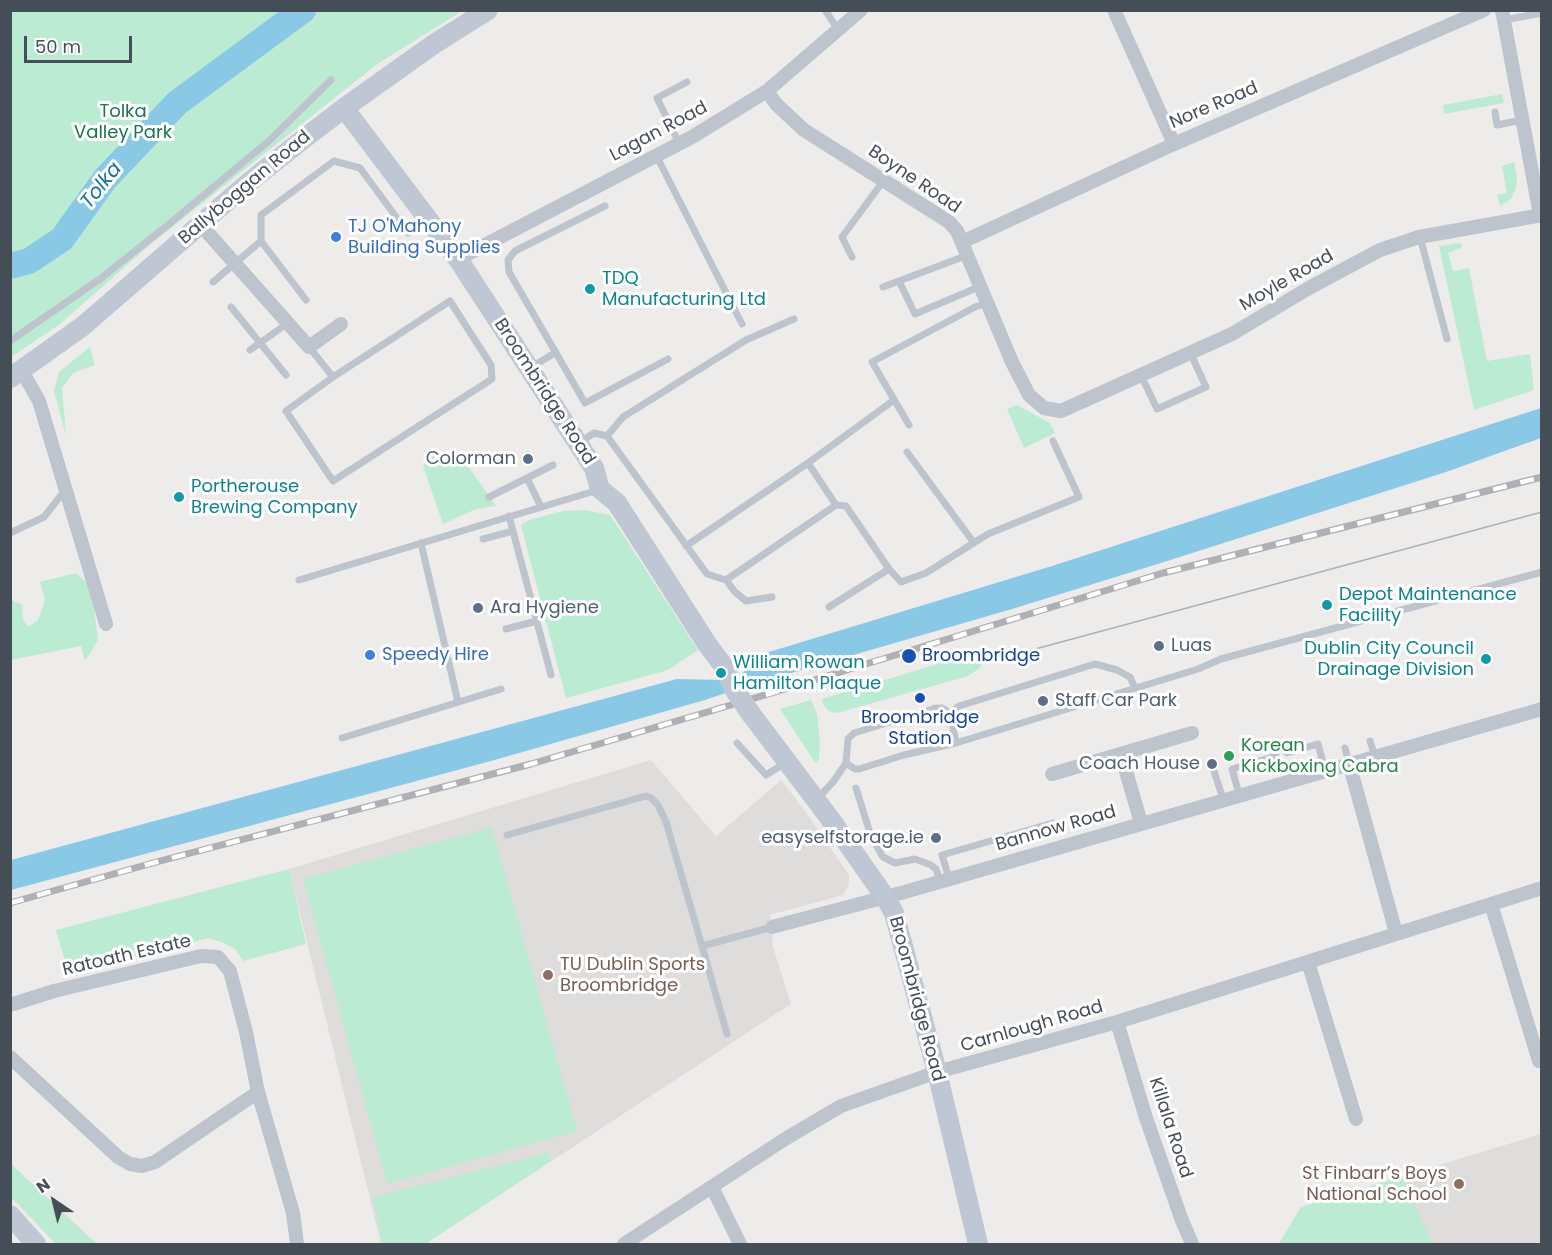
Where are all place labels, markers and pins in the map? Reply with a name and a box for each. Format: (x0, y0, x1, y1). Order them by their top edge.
place label: TJ O'Mahony Building Supplies (348, 216, 500, 258)
marker: TJ O'Mahony Building Supplies (329, 230, 343, 244)
place label: TDQ Manufacturing Ltd (602, 268, 766, 310)
marker: TDQ Manufacturing Ltd (583, 282, 597, 296)
place label: Colorman (426, 448, 516, 470)
marker: Colorman (521, 452, 535, 466)
place label: Portherouse Brewing Company (191, 476, 358, 518)
marker: Portherouse Brewing Company (172, 490, 186, 504)
place label: Depot Maintenance Facility (1339, 584, 1517, 626)
place label: Ara Hygiene (490, 597, 599, 619)
marker: Depot Maintenance Facility (1320, 598, 1334, 612)
marker: Ara Hygiene (471, 601, 485, 615)
place label: Luas (1171, 635, 1212, 657)
place label: Dublin City Council Drainage Division (1304, 638, 1474, 680)
marker: Luas (1152, 639, 1166, 653)
place label: Speedy Hire (382, 644, 489, 666)
place label: Broombridge (922, 645, 1040, 667)
marker: Broombridge (900, 647, 918, 665)
marker: Speedy Hire (363, 648, 377, 662)
place label: William Rowan Hamilton Plaque (733, 652, 881, 694)
marker: Dublin City Council Drainage Division (1479, 652, 1493, 666)
marker: William Rowan Hamilton Plaque (714, 666, 728, 680)
place label: Staff Car Park (1055, 690, 1177, 712)
marker: Broombridge Station (913, 691, 927, 705)
marker: Staff Car Park (1036, 694, 1050, 708)
place label: Broombridge Station (861, 707, 979, 750)
place label: Korean Kickboxing Cabra (1241, 735, 1399, 777)
marker: Korean Kickboxing Cabra (1222, 749, 1236, 763)
place label: Coach House (1079, 753, 1200, 775)
marker: Coach House (1205, 757, 1219, 771)
place label: easyselfstorage.ie (761, 827, 924, 849)
marker: easyselfstorage.ie (929, 831, 943, 845)
place label: TU Dublin Sports Broombridge (560, 954, 705, 996)
marker: TU Dublin Sports Broombridge (541, 968, 555, 982)
place label: St Finbarr’s Boys National School (1302, 1163, 1447, 1206)
marker: St Finbarr’s Boys National School (1452, 1177, 1466, 1191)

